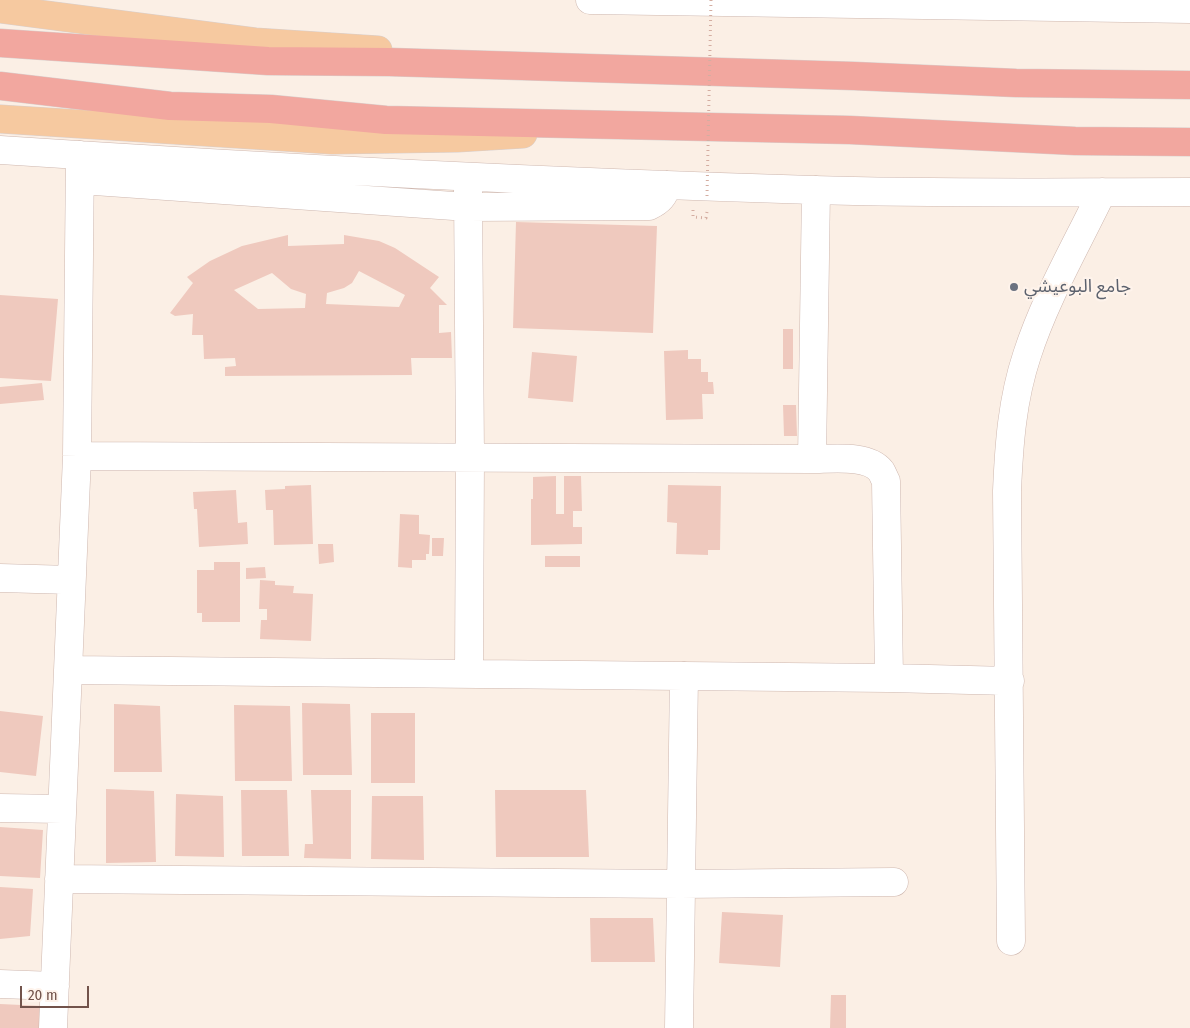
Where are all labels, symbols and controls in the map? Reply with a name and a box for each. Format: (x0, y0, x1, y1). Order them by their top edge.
place label: جامع البوعيشي (1024, 276, 1131, 298)
marker: جامع البوعيشي (1008, 281, 1020, 293)
scale bar (22, 976, 91, 1008)
text: 20 m (28, 986, 58, 1004)

